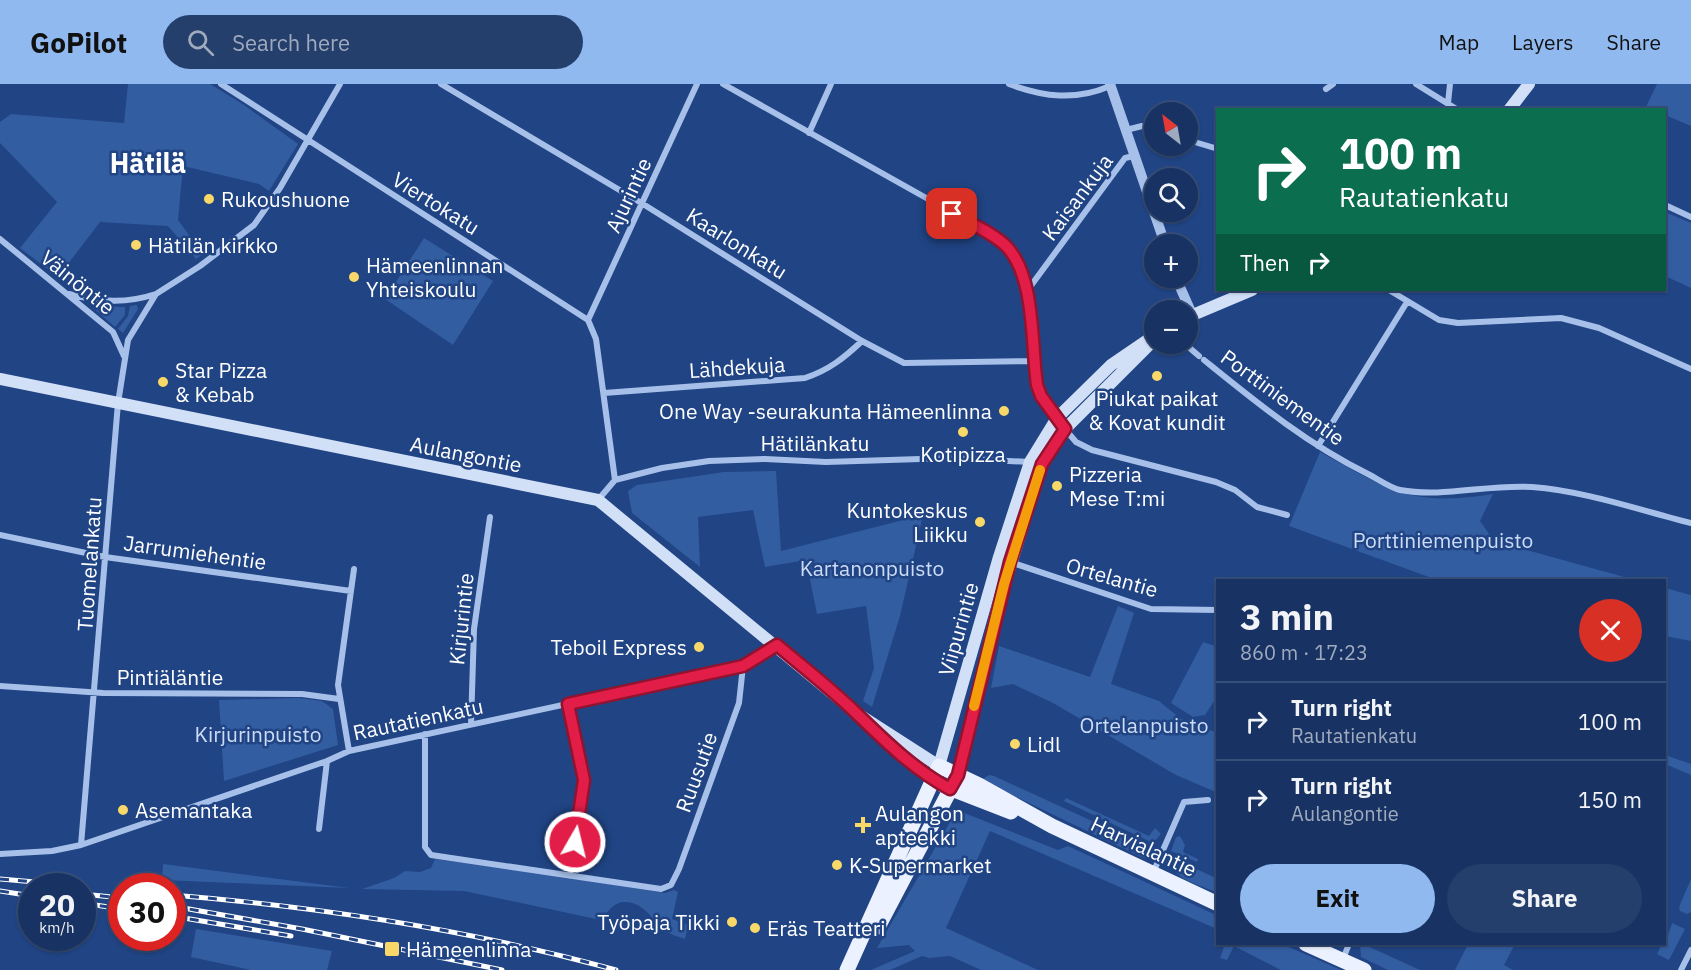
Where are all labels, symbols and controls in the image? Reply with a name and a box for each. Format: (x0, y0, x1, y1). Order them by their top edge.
search box (163, 15, 583, 69)
text: GoPilot (30, 24, 127, 61)
icon: search (184, 26, 217, 59)
text: Search here (232, 28, 350, 57)
text: Map (1439, 28, 1479, 56)
text: Layers (1512, 28, 1574, 56)
text: Share (1607, 28, 1661, 56)
north arrow (1144, 102, 1198, 156)
map controls (1144, 102, 1198, 354)
text: 100 m (1339, 126, 1462, 181)
icon: right (1240, 132, 1318, 210)
district label: Hätilä (110, 145, 186, 180)
street label: Kaisankuja (1035, 148, 1119, 246)
street label: Ajurintie (598, 153, 658, 237)
street label: Viertokatu (387, 165, 485, 241)
button: search (1144, 168, 1198, 222)
text: Rautatienkatu (1339, 179, 1509, 214)
place label: Rukoushuone (221, 185, 350, 213)
pin (926, 188, 977, 239)
marker: Rukoushuone (202, 192, 216, 206)
icon: arrive (935, 197, 968, 230)
street label: Kaarlonkatu (681, 201, 793, 285)
place label: Hätilän kirkko (148, 231, 278, 259)
button: + (1144, 234, 1198, 288)
marker: Hätilän kirkko (129, 238, 143, 252)
street label: Väinöntie (35, 243, 121, 321)
icon: right (1302, 246, 1335, 279)
text: Then (1240, 248, 1290, 277)
place label: Hämeenlinnan Yhteiskoulu (366, 251, 503, 303)
marker: Hämeenlinnan Yhteiskoulu (347, 270, 361, 284)
button: − (1144, 300, 1198, 354)
street label: Porttiniementie (1216, 343, 1350, 451)
street label: Lähdekuja (688, 350, 786, 384)
place label: Star Pizza & Kebab (175, 356, 267, 408)
marker: Piukat paikat & Kovat kundit (1150, 369, 1164, 383)
marker: Star Pizza & Kebab (156, 375, 170, 389)
place label: Piukat paikat & Kovat kundit (1088, 384, 1226, 436)
place label: One Way -seurakunta Hämeenlinna (659, 397, 992, 425)
marker: One Way -seurakunta Hämeenlinna (997, 404, 1011, 418)
marker: Kotipizza (956, 425, 970, 439)
street label: Aulangontie (408, 429, 524, 479)
street label: Hätilänkatu (760, 429, 870, 457)
place label: Kotipizza (920, 440, 1006, 468)
place label: Pizzeria Mese T:mi (1069, 460, 1165, 512)
marker: Pizzeria Mese T:mi (1050, 479, 1064, 493)
street label: Tuomelankatu (70, 496, 108, 632)
place label: Kuntokeskus Liikku (847, 496, 968, 548)
marker: Kuntokeskus Liikku (973, 515, 987, 529)
park label: Porttiniemenpuisto (1353, 526, 1533, 554)
street label: Jarrumiehentie (122, 528, 268, 576)
street label: Ortelantie (1063, 551, 1161, 603)
park label: Kartanonpuisto (800, 554, 944, 582)
street label: Kirjurintie (442, 572, 480, 666)
street label: Viipurintie (931, 579, 985, 679)
text: 3 min (1240, 593, 1334, 640)
button: close (1579, 599, 1642, 662)
place label: Teboil Express (550, 633, 687, 661)
text: 860 m · 17:23 (1240, 639, 1368, 666)
marker: Teboil Express (692, 640, 706, 654)
street label: Pintiäläntie (117, 663, 223, 691)
street label: Rautatienkatu (350, 692, 486, 746)
text: Turn right (1291, 693, 1392, 722)
icon: right (1240, 705, 1273, 738)
text: 100 m (1578, 707, 1642, 736)
park label: Ortelanpuisto (1080, 711, 1208, 739)
park label: Kirjurinpuisto (195, 720, 321, 748)
text: Rautatienkatu (1291, 722, 1417, 749)
street label: Ruusutie (669, 728, 723, 816)
place label: Lidl (1027, 730, 1061, 758)
marker: Lidl (1008, 737, 1022, 751)
text: Turn right (1291, 771, 1392, 800)
icon: right (1240, 783, 1273, 816)
text: 150 m (1578, 785, 1642, 814)
place label: Asemantaka (135, 796, 252, 824)
place label: Aulangon apteekki (875, 799, 964, 851)
text: Aulangontie (1291, 800, 1399, 827)
marker: Asemantaka (116, 803, 130, 817)
street label: Harvialantie (1087, 809, 1201, 883)
position arrow (543, 810, 607, 874)
marker: Aulangon apteekki (856, 818, 870, 832)
place label: K-Supermarket (849, 851, 992, 879)
marker: K-Supermarket (830, 858, 844, 872)
button: Exit (1240, 864, 1435, 933)
button: Share (1447, 864, 1642, 933)
speed limit sign: 30 (108, 873, 186, 951)
text: 20 (39, 885, 75, 924)
place label: Työpaja Tikki (597, 908, 720, 936)
place label: Eräs Teatteri (767, 914, 886, 942)
marker: Työpaja Tikki (725, 915, 739, 929)
text: km/h (39, 918, 75, 937)
marker: Eräs Teatteri (748, 921, 762, 935)
place label: Hämeenlinna (406, 935, 531, 963)
marker: Hämeenlinna (383, 940, 401, 958)

